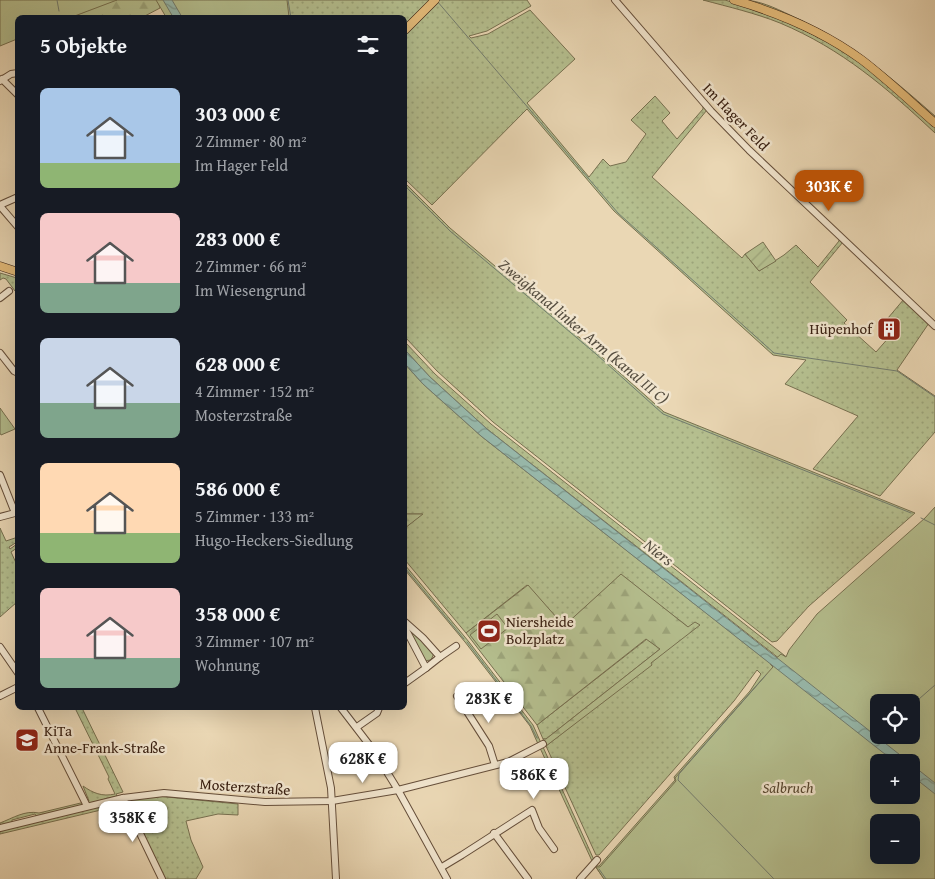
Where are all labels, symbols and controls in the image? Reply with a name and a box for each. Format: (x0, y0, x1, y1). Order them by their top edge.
text: 5 Objekte (40, 30, 127, 61)
icon: filters (354, 31, 382, 59)
street label: Im Hager Feld (699, 78, 774, 155)
text: 303 000 € (195, 98, 280, 129)
icon: home (80, 108, 140, 168)
text: 2 Zimmer · 80 m² (195, 129, 307, 153)
text: Im Hager Feld (195, 153, 288, 177)
pin: 303K € (788, 170, 870, 212)
text: 303K € (806, 174, 852, 198)
text: 283 000 € (195, 223, 280, 254)
icon: home (80, 233, 140, 293)
water label: Zweigkanal linker Arm (Kanal III C) (494, 252, 675, 410)
text: 2 Zimmer · 66 m² (195, 254, 307, 278)
text: Im Wiesengrund (195, 278, 306, 302)
building icon: Hüpenhof (876, 316, 902, 342)
place label: Hüpenhof (809, 318, 874, 339)
text: 628 000 € (195, 348, 280, 379)
icon: home (80, 358, 140, 418)
text: 4 Zimmer · 152 m² (195, 379, 314, 403)
text: Mosterzstraße (195, 403, 292, 427)
text: 586 000 € (195, 473, 280, 504)
icon: home (80, 483, 140, 543)
text: 5 Zimmer · 133 m² (195, 504, 314, 528)
text: Hugo-Heckers-Siedlung (195, 528, 353, 552)
water label: Niers (638, 532, 679, 571)
text: 358 000 € (195, 598, 280, 629)
icon: home (80, 608, 140, 668)
place label: Niersheide Bolzplatz (506, 611, 574, 649)
sports icon: Niersheide Bolzplatz (476, 618, 502, 644)
text: 3 Zimmer · 107 m² (195, 629, 314, 653)
text: Wohnung (195, 653, 260, 677)
pin: 283K € (448, 682, 530, 724)
text: 283K € (466, 686, 512, 710)
map controls (870, 694, 920, 864)
button: locate (870, 694, 920, 744)
place label: KiTa Anne-Frank-Straße (44, 720, 165, 758)
school or university icon: KiTa Anne-Frank-Straße (14, 727, 40, 753)
pin: 628K € (322, 742, 404, 784)
text: 628K € (340, 746, 386, 770)
button: + (870, 754, 920, 804)
pin: 586K € (493, 758, 575, 800)
text: 586K € (511, 762, 557, 786)
street label: Mosterzstraße (199, 773, 291, 800)
park label: Salbruch (762, 777, 814, 798)
pin: 358K € (92, 800, 174, 843)
text: 358K € (110, 805, 156, 829)
button: − (870, 814, 920, 864)

